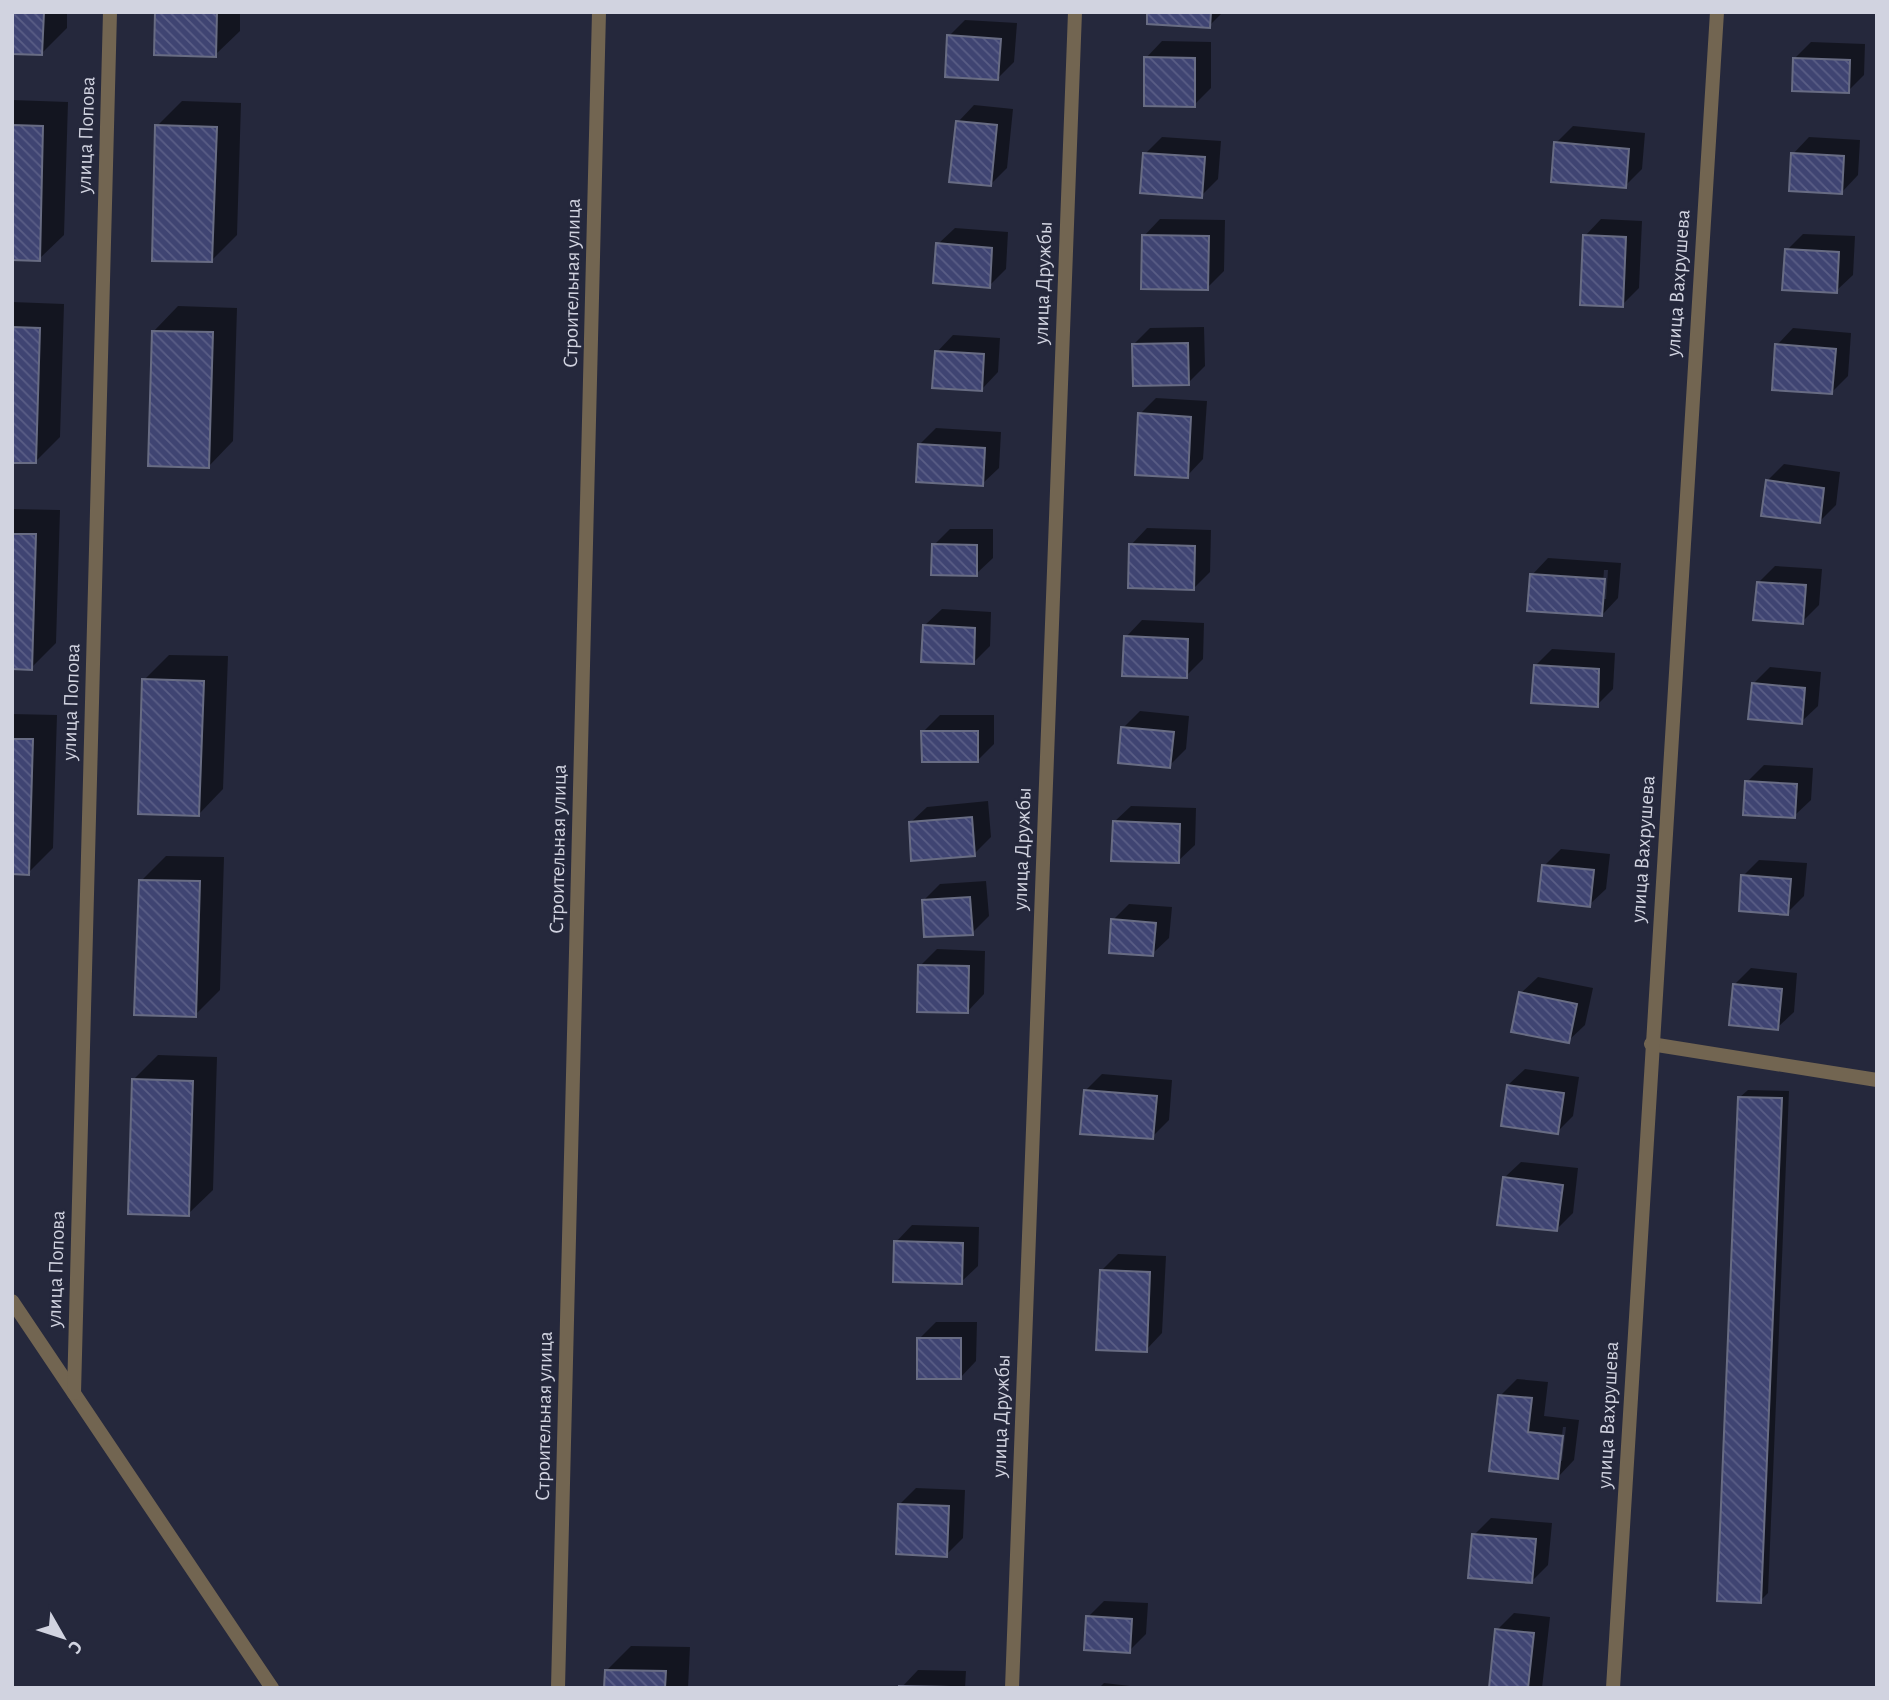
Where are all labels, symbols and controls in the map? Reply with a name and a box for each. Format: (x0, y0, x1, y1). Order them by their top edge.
street label: улица Попова (73, 76, 99, 195)
street label: Строительная улица (560, 198, 584, 368)
street label: улица Вахрушева (1662, 208, 1694, 358)
street label: улица Дружбы (1030, 221, 1056, 346)
street label: улица Попова (58, 643, 84, 762)
street label: Строительная улица (546, 764, 570, 934)
street label: улица Вахрушева (1627, 774, 1659, 924)
street label: улица Дружбы (1009, 787, 1035, 912)
street label: улица Попова (43, 1210, 69, 1329)
street label: Строительная улица (532, 1331, 556, 1501)
street label: улица Вахрушева (1594, 1340, 1622, 1490)
street label: улица Дружбы (988, 1354, 1014, 1479)
north arrow (28, 1602, 98, 1672)
text: С (64, 1637, 86, 1657)

